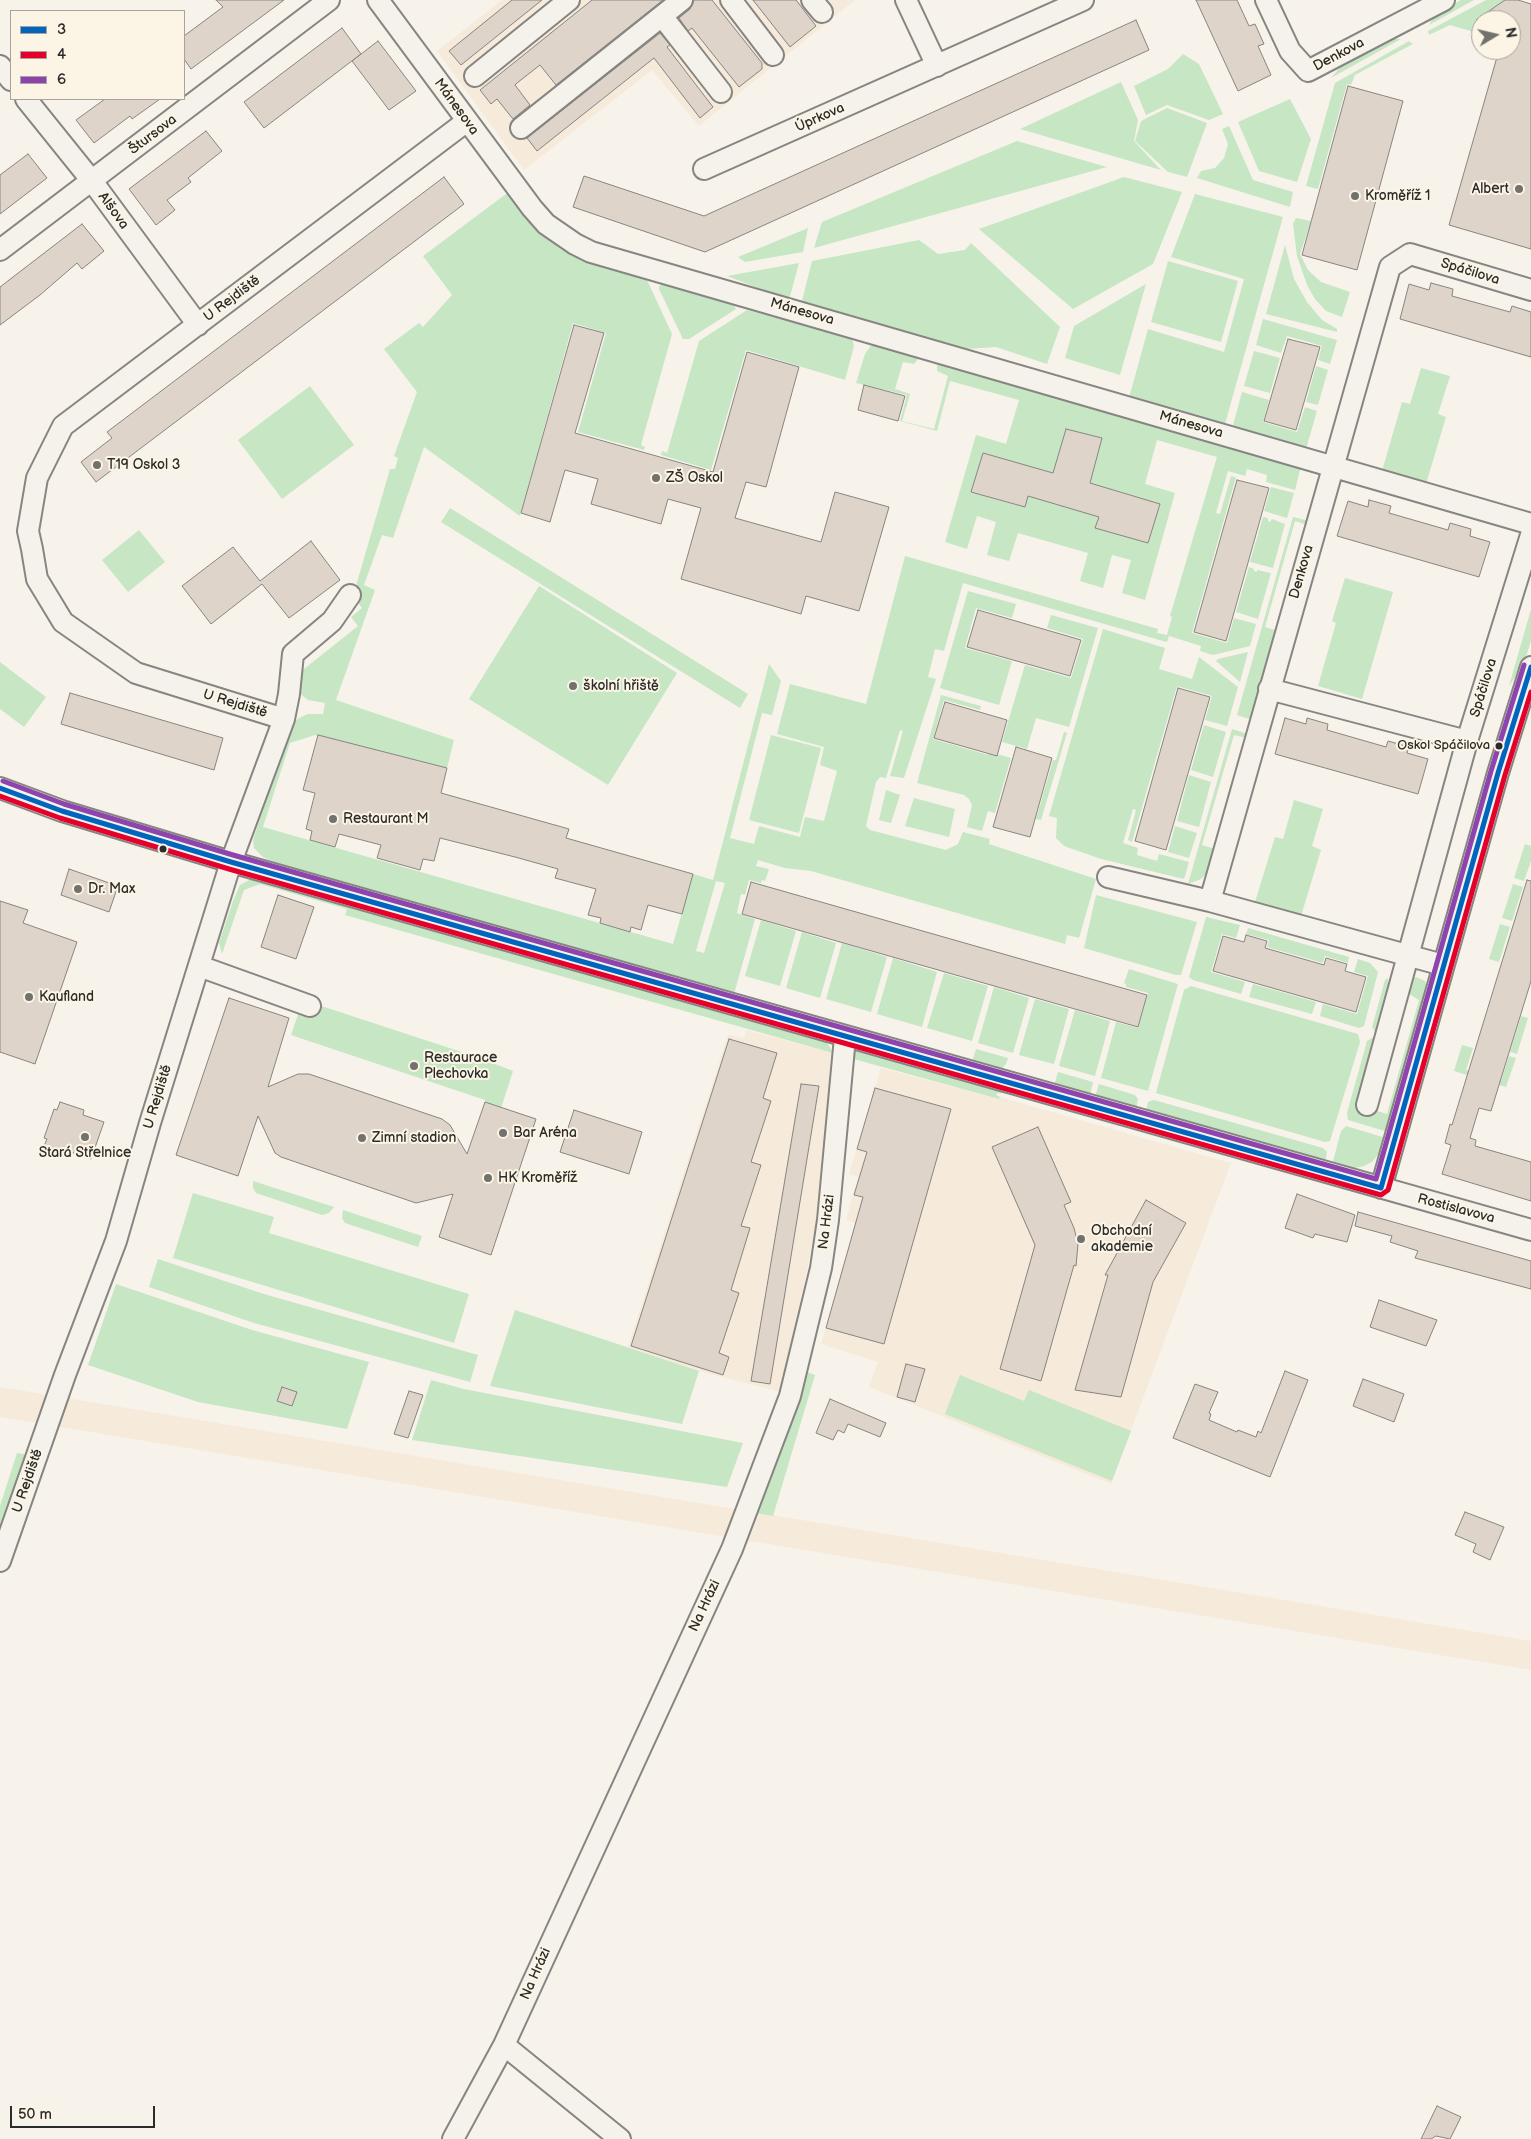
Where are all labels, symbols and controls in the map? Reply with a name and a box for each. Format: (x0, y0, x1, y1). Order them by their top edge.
legend (10, 10, 185, 100)
north arrow (1471, 10, 1521, 60)
text: 3 (57, 20, 66, 39)
text: N (1501, 26, 1520, 39)
street label: Denkova (1311, 35, 1367, 75)
text: 4 (57, 45, 66, 64)
text: 6 (57, 70, 66, 89)
street label: Mánesova (430, 76, 482, 138)
street label: Úprkova (793, 100, 847, 136)
street label: Štursova (126, 112, 180, 158)
place label: Albert (1472, 181, 1509, 197)
marker: Albert (1513, 183, 1525, 195)
place label: Kroměříž 1 (1365, 188, 1430, 204)
street label: Alšova (94, 189, 132, 233)
marker: Kroměříž 1 (1349, 190, 1361, 202)
street label: Spáčilova (1439, 255, 1501, 289)
street label: U Rejdiště (200, 272, 264, 326)
street label: Mánesova (768, 295, 836, 329)
street label: Mánesova (1157, 408, 1225, 442)
place label: T19 Oskol 3 (107, 457, 180, 473)
marker: T19 Oskol 3 (91, 459, 103, 471)
place label: ZŠ Oskol (666, 470, 723, 486)
marker: ZŠ Oskol (650, 472, 662, 484)
street label: Denkova (1286, 543, 1318, 601)
street label: Spáčilova (1467, 657, 1501, 719)
place label: školní hřiště (583, 678, 659, 694)
marker: školní hřiště (567, 680, 579, 692)
street label: U Rejdiště (201, 686, 269, 722)
place label: Oskol Spáčilova (1397, 738, 1490, 754)
marker: Oskol Spáčilova (1494, 741, 1504, 751)
place label: Restaurant M (343, 811, 429, 827)
marker: Restaurant M (327, 813, 339, 825)
unlabelled marker (158, 844, 168, 854)
place label: Dr. Max (88, 881, 136, 897)
marker: Dr. Max (72, 883, 84, 895)
place label: Kaufland (39, 989, 94, 1005)
marker: Kaufland (23, 991, 35, 1003)
place label: Restaurace Plechovka (424, 1050, 497, 1082)
marker: Restaurace Plechovka (408, 1060, 420, 1072)
street label: U Rejdiště (140, 1063, 176, 1131)
place label: Bar Aréna (513, 1125, 577, 1141)
marker: Bar Aréna (497, 1127, 509, 1139)
place label: Zimní stadion (372, 1130, 456, 1146)
marker: Stará Střelnice (79, 1131, 91, 1143)
marker: Zimní stadion (356, 1132, 368, 1144)
place label: Stará Střelnice (39, 1145, 131, 1161)
place label: HK Kroměříž (498, 1170, 577, 1186)
marker: HK Kroměříž (482, 1172, 494, 1184)
street label: Rostislavova (1416, 1191, 1496, 1227)
street label: Na Hrázi (815, 1194, 839, 1250)
place label: Obchodní akademie (1091, 1223, 1153, 1256)
marker: Obchodní akademie (1075, 1233, 1087, 1245)
street label: U Rejdiště (9, 1447, 47, 1515)
street label: Na Hrázi (686, 1577, 724, 1635)
street label: Na Hrázi (517, 1945, 555, 2003)
scale bar (12, 2096, 158, 2128)
text: 50 m (18, 2105, 52, 2124)

